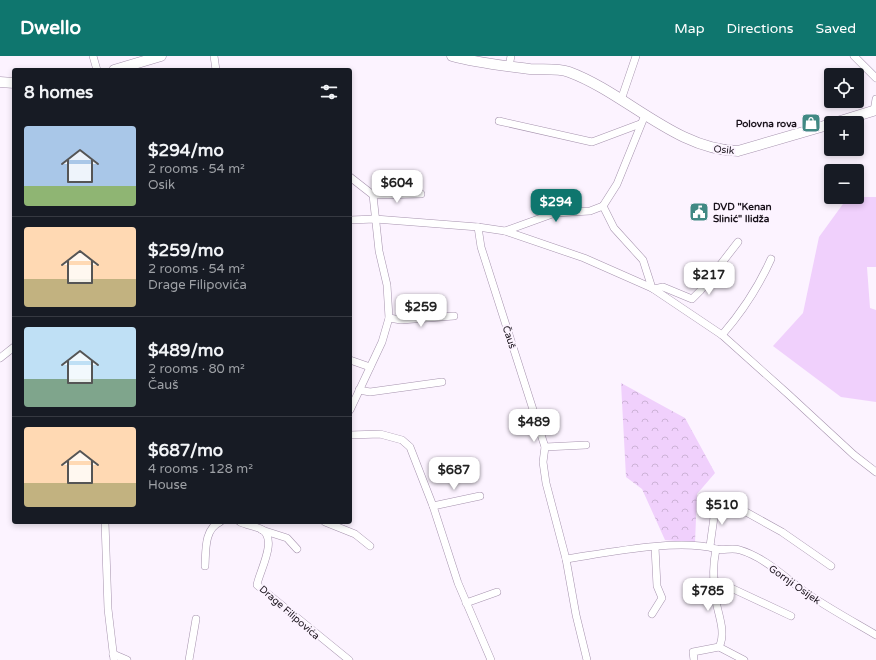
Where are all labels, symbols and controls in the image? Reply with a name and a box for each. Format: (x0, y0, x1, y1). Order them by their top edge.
text: Dwello (20, 17, 81, 39)
text: Map (674, 20, 705, 37)
text: Directions (727, 20, 794, 37)
text: Saved (816, 20, 856, 37)
map controls (824, 68, 864, 204)
button: locate (824, 68, 864, 108)
icon: filters (318, 81, 340, 103)
text: 8 homes (24, 82, 93, 103)
shop icon: Polovna rova (800, 112, 822, 134)
button: + (824, 116, 864, 156)
place label: Polovna rova (736, 118, 797, 130)
text: $294/mo (148, 140, 224, 161)
icon: home (56, 142, 104, 190)
street label: Osik (713, 143, 735, 157)
text: 2 rooms · 54 m² (148, 161, 245, 177)
button: − (824, 164, 864, 204)
pin: $604 (373, 170, 421, 204)
text: $604 (381, 175, 413, 191)
text: Osik (148, 177, 175, 193)
pin: $294 (532, 189, 580, 223)
text: $294 (540, 194, 572, 210)
public building icon: DVD "Kenan Slinić" Ilidža (688, 201, 710, 223)
place label: DVD "Kenan Slinić" Ilidža (713, 201, 772, 225)
text: $259/mo (148, 240, 224, 261)
icon: home (56, 243, 104, 291)
text: 2 rooms · 54 m² (148, 261, 245, 277)
pin: $217 (685, 262, 733, 296)
text: $217 (693, 267, 725, 283)
text: Drage Filipovića (148, 277, 247, 293)
pin: $259 (397, 294, 445, 328)
text: $259 (405, 299, 437, 315)
street label: Čauš (500, 324, 518, 350)
text: $489/mo (148, 340, 224, 361)
icon: home (56, 343, 104, 391)
text: 2 rooms · 80 m² (148, 361, 245, 377)
text: Čauš (148, 377, 178, 393)
pin: $489 (510, 409, 558, 443)
text: $489 (518, 414, 550, 430)
text: $687/mo (148, 440, 223, 461)
icon: home (56, 443, 104, 491)
pin: $687 (430, 457, 478, 491)
text: 4 rooms · 128 m² (148, 461, 253, 477)
text: $687 (438, 462, 470, 478)
text: House (148, 477, 187, 493)
pin: $510 (698, 492, 746, 526)
text: $510 (706, 497, 738, 513)
street label: Gornji Osijek (766, 563, 823, 607)
pin: $785 (684, 578, 732, 612)
street label: Drage Filipovića (257, 583, 322, 642)
text: $785 (692, 583, 724, 599)

